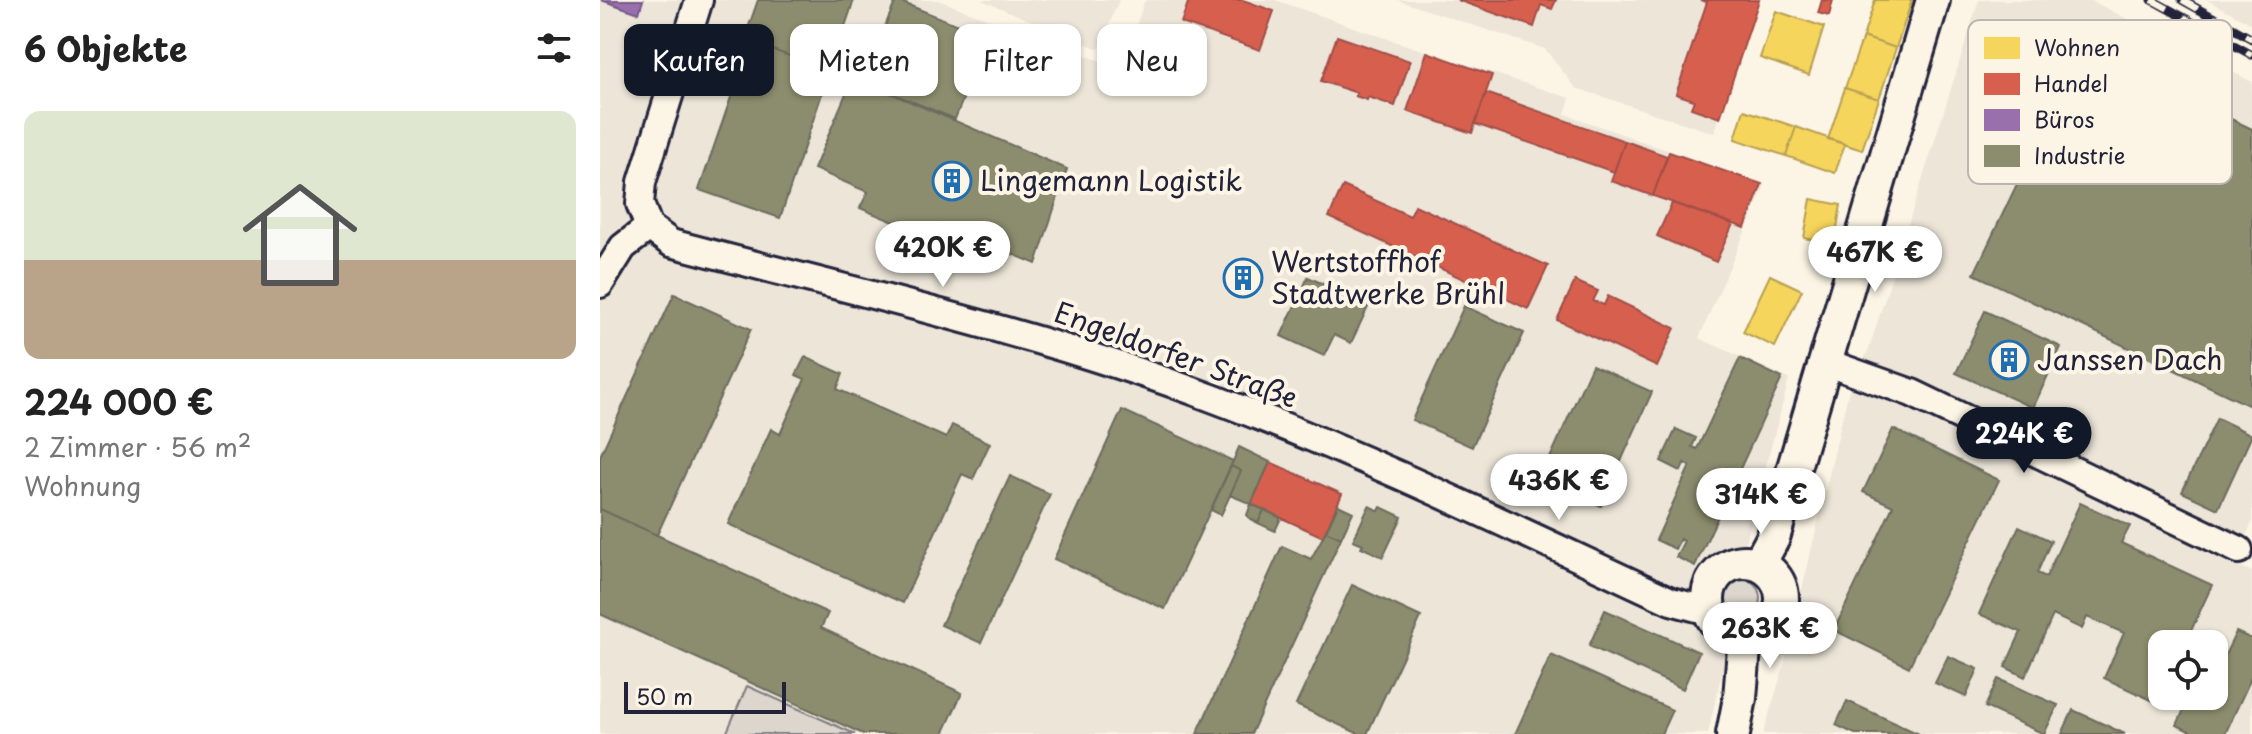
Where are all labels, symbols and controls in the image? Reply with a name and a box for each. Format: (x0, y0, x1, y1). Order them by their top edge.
legend (1968, 20, 2232, 184)
text: 6 Objekte (24, 22, 187, 74)
chip: Kaufen (624, 24, 774, 96)
chip: Mieten (790, 24, 938, 96)
chip: Filter (954, 24, 1081, 96)
chip: Neu (1097, 24, 1207, 96)
icon: filters (532, 26, 576, 70)
text: Wohnen (2034, 30, 2120, 63)
text: Handel (2034, 66, 2108, 99)
text: Büros (2034, 102, 2094, 135)
text: Industrie (2034, 138, 2126, 171)
place label: Lingemann Logistik (980, 158, 1242, 201)
building icon: Lingemann Logistik (931, 160, 973, 202)
icon: home (228, 163, 372, 307)
pin: 420K € (878, 221, 1008, 289)
pin: 467K € (1810, 226, 1940, 294)
text: 420K € (893, 227, 993, 266)
text: 467K € (1826, 232, 1924, 271)
place label: Wertstoffhof Stadtwerke Brühl (1271, 239, 1505, 314)
building icon: Wertstoffhof Stadtwerke Brühl (1222, 257, 1264, 299)
street label: Engeldorfer Straße (1049, 290, 1304, 418)
place label: Janssen Dach (2037, 337, 2223, 380)
building icon: Janssen Dach (1988, 339, 2030, 381)
text: 224 000 € (24, 375, 214, 427)
pin: 224K € (1959, 407, 2089, 475)
text: 224K € (1974, 413, 2074, 452)
text: 2 Zimmer · 56 m² (24, 427, 251, 466)
pin: 436K € (1494, 454, 1624, 522)
text: 436K € (1508, 460, 1610, 499)
text: Wohnung (24, 466, 141, 505)
pin: 314K € (1696, 468, 1826, 536)
text: 314K € (1714, 474, 1808, 513)
pin: 263K € (1705, 602, 1835, 670)
text: 263K € (1720, 608, 1820, 647)
map controls (2148, 630, 2228, 710)
button: locate (2148, 630, 2228, 710)
scale bar (624, 678, 786, 714)
text: 50 m (636, 679, 693, 712)

